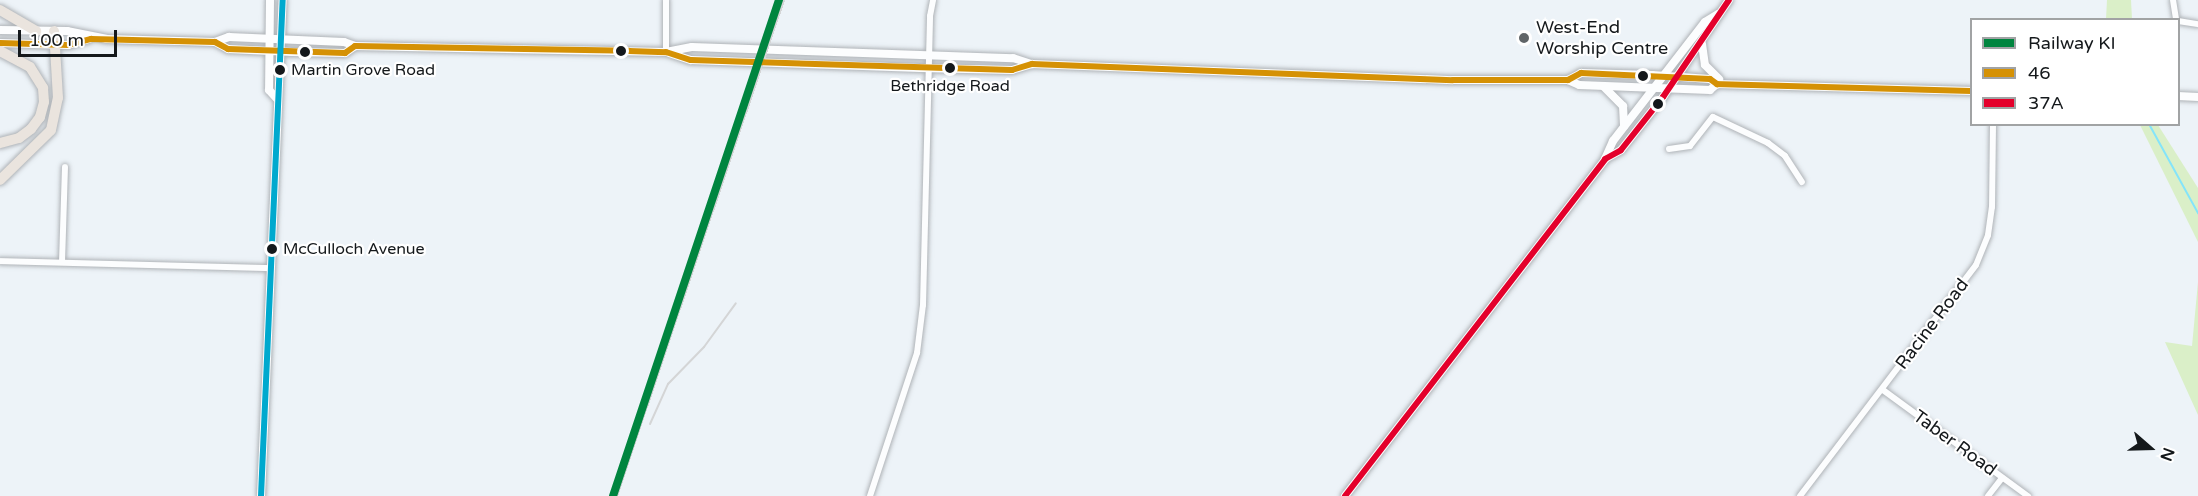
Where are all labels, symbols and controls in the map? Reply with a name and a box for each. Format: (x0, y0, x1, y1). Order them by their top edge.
place label: West-End Worship Centre (1536, 17, 1668, 60)
scale bar (21, 18, 120, 56)
legend (1970, 18, 2180, 126)
text: 100 m (29, 29, 84, 51)
marker: West-End Worship Centre (1517, 31, 1531, 45)
text: Railway KI (2028, 32, 2116, 54)
unlabelled marker (615, 45, 627, 57)
unlabelled marker (299, 46, 311, 58)
place label: Martin Grove Road (291, 60, 435, 80)
marker: Bethridge Road (944, 62, 956, 74)
text: 46 (2028, 62, 2051, 84)
marker: Martin Grove Road (274, 64, 286, 76)
unlabelled marker (1637, 70, 1649, 82)
place label: Bethridge Road (890, 76, 1010, 96)
text: 37A (2028, 92, 2064, 114)
unlabelled marker (1652, 98, 1664, 110)
place label: McCulloch Avenue (283, 239, 425, 259)
marker: McCulloch Avenue (266, 243, 278, 255)
street label: Racine Road (1891, 274, 1973, 374)
street label: Taber Road (1909, 405, 2001, 481)
north arrow (2120, 418, 2180, 478)
text: N (2155, 445, 2179, 464)

